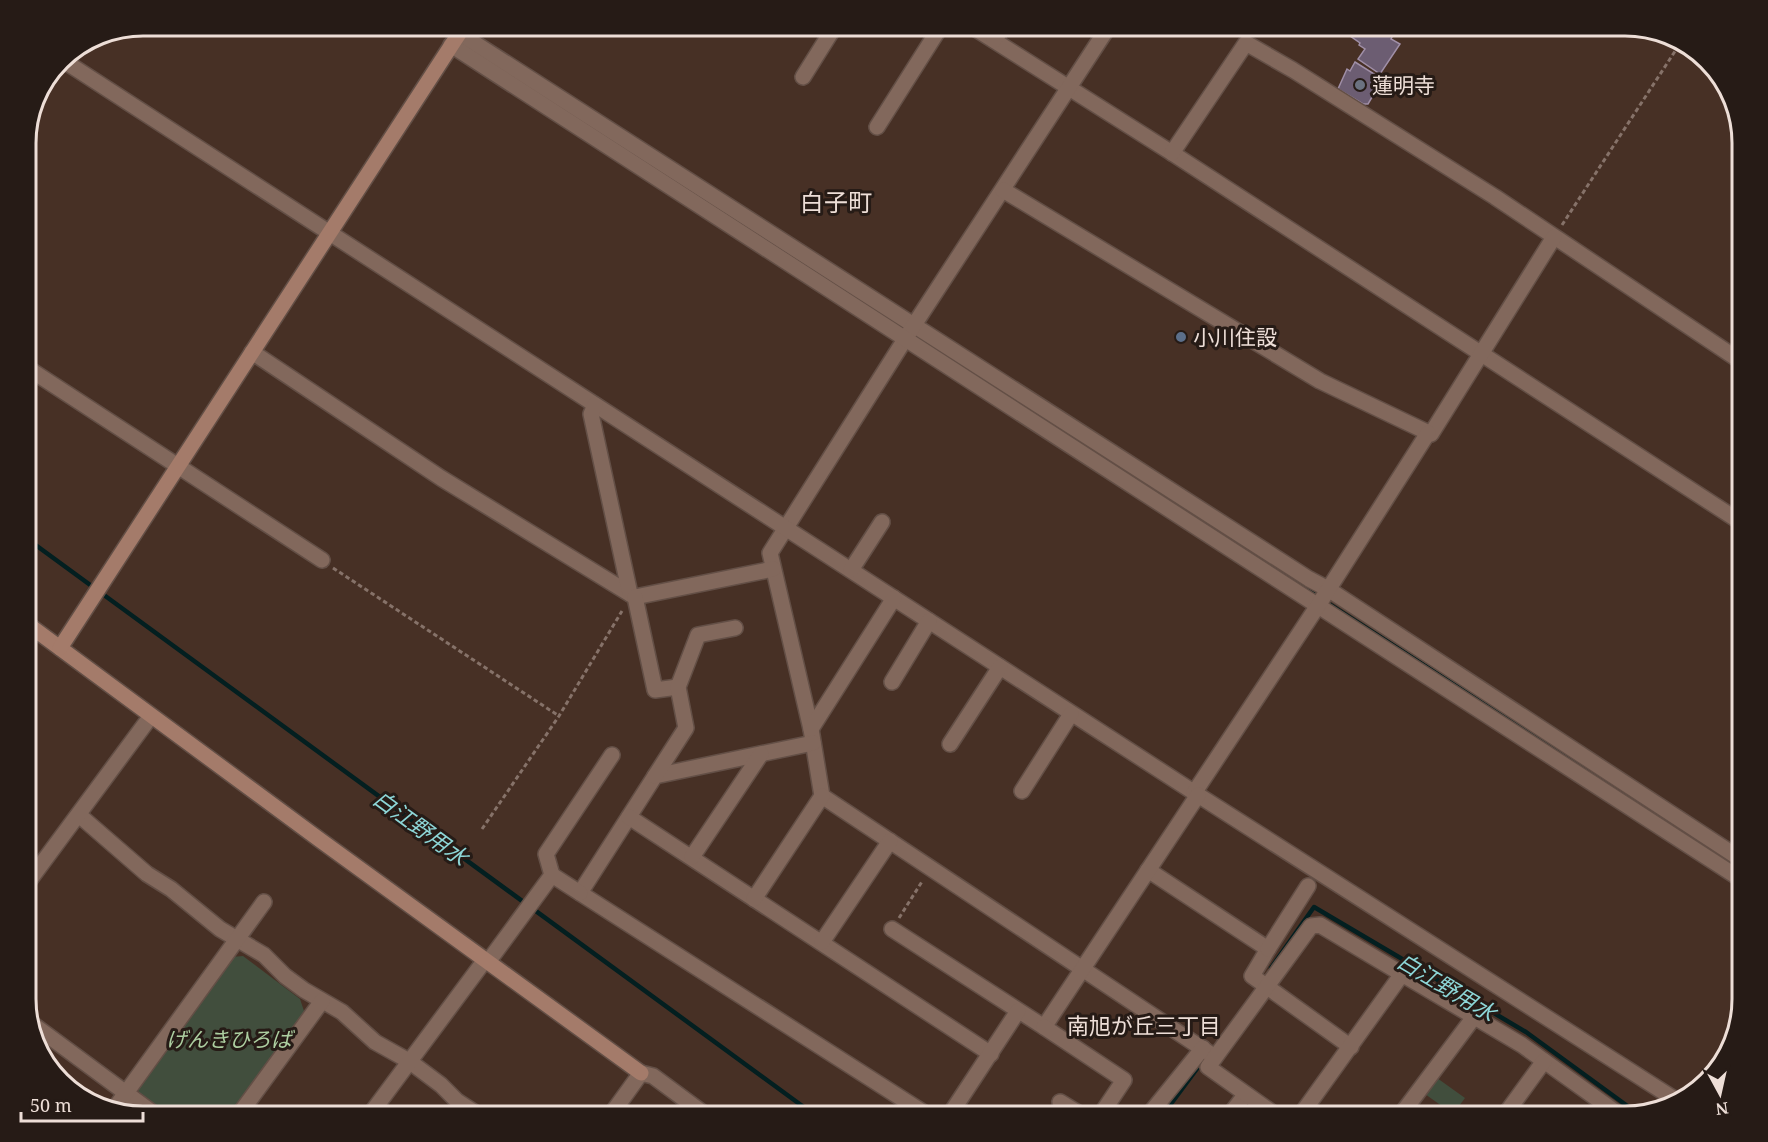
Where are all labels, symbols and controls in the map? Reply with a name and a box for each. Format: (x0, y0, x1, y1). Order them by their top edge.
place label: 蓮明寺 (1372, 71, 1435, 99)
marker: 蓮明寺 (1353, 78, 1367, 92)
district label: 白子町 (800, 185, 872, 218)
place label: 小川住設 (1193, 323, 1277, 351)
marker: 小川住設 (1174, 330, 1188, 344)
water label: 白江野用水 (368, 783, 476, 873)
water label: 白江野用水 (1392, 945, 1504, 1028)
district label: 南旭が丘三丁目 (1067, 1010, 1221, 1040)
park label: げんきひろば (166, 1025, 295, 1053)
north arrow (1690, 1064, 1750, 1124)
scale bar (21, 1085, 142, 1123)
text: 50 m (30, 1093, 72, 1117)
text: N (1714, 1097, 1730, 1121)

